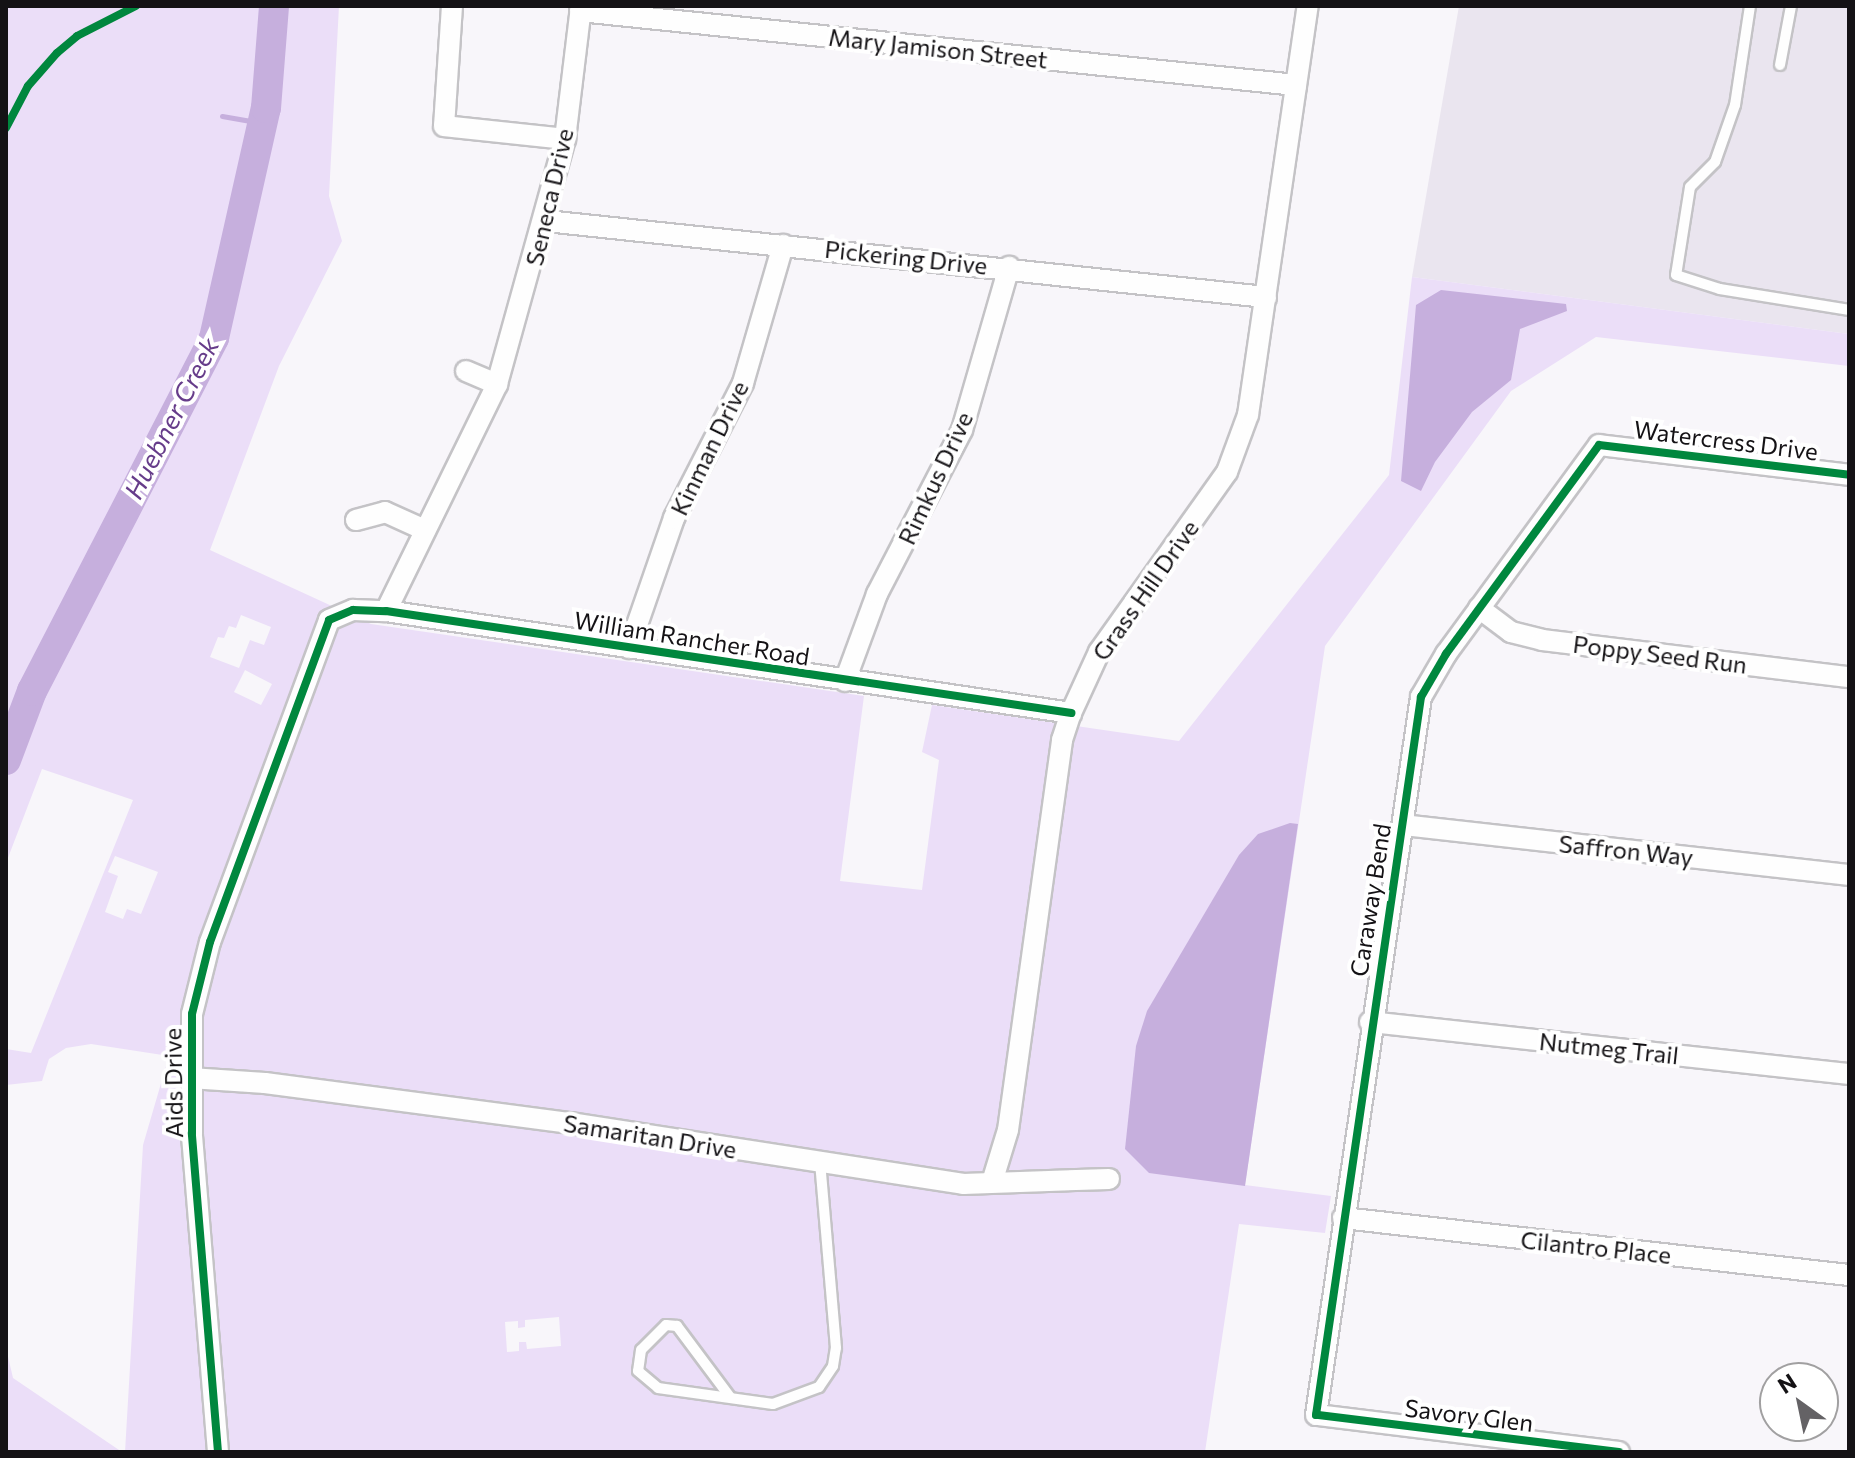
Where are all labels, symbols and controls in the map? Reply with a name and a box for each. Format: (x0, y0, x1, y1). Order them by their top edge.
street label: Mary Jamison Street (827, 22, 1049, 74)
street label: Seneca Drive (519, 125, 579, 269)
street label: Pickering Drive (823, 234, 989, 280)
water label: Huebner Creek (117, 332, 225, 504)
street label: Kinman Drive (664, 376, 754, 520)
street label: Rimkus Drive (892, 407, 978, 549)
street label: Watercress Drive (1632, 414, 1820, 466)
street label: Grass Hill Drive (1086, 514, 1204, 666)
street label: William Rancher Road (572, 605, 812, 671)
street label: Poppy Seed Run (1571, 629, 1749, 679)
street label: Caraway Bend (1344, 821, 1396, 979)
street label: Saffron Way (1557, 829, 1695, 871)
street label: Nutmeg Trail (1538, 1026, 1680, 1070)
street label: Aids Drive (158, 1028, 188, 1138)
street label: Samaritan Drive (562, 1108, 738, 1164)
street label: Cilantro Place (1519, 1225, 1673, 1269)
north arrow (1759, 1362, 1839, 1442)
text: N (1772, 1367, 1801, 1399)
street label: Savory Glen (1403, 1393, 1535, 1437)

